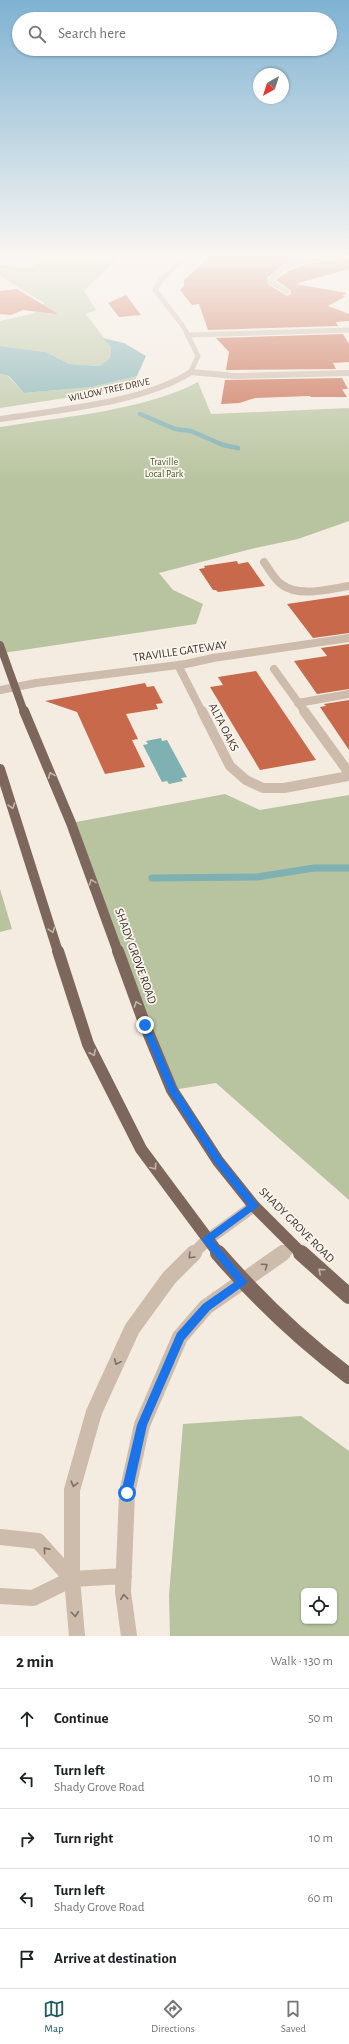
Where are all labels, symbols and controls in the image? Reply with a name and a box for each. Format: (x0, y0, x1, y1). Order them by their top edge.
search box (12, 12, 337, 56)
icon: search (26, 23, 48, 45)
text: Search here (58, 26, 126, 41)
north arrow (253, 68, 289, 104)
street label: WILLOW TREE DRIVE (67, 376, 151, 404)
park label: Traville Local Park (145, 457, 184, 479)
street label: TRAVILLE GATEWAY (132, 638, 229, 664)
street label: ALTA OAKS (207, 701, 241, 753)
one-way arrow (48, 771, 56, 779)
one-way arrow (7, 802, 16, 809)
one-way arrow (89, 879, 97, 886)
street label: SHADY GROVE ROAD (113, 907, 159, 1006)
one-way arrow (47, 926, 56, 933)
one-way arrow (133, 1001, 142, 1008)
route end (136, 1016, 154, 1034)
one-way arrow (88, 1049, 96, 1056)
one-way arrow (149, 1163, 156, 1170)
street label: SHADY GROVE ROAD (257, 1185, 337, 1265)
one-way arrow (188, 1251, 196, 1259)
one-way arrow (261, 1263, 268, 1271)
one-way arrow (318, 1269, 326, 1276)
one-way arrow (114, 1357, 122, 1365)
one-way arrow (70, 1480, 79, 1487)
route start (118, 1484, 136, 1502)
one-way arrow (44, 1547, 51, 1554)
map controls (301, 1588, 337, 1624)
button: locate (301, 1588, 337, 1624)
one-way arrow (120, 1594, 129, 1600)
one-way arrow (70, 1611, 79, 1617)
text: 2 min (16, 1653, 54, 1670)
text: Walk · 130 m (270, 1655, 333, 1668)
icon: ahead (16, 1708, 38, 1730)
text: Continue (54, 1711, 109, 1726)
text: 50 m (308, 1712, 333, 1725)
text: Turn left (54, 1763, 105, 1778)
icon: left (16, 1768, 38, 1790)
text: 10 m (309, 1772, 333, 1785)
text: Shady Grove Road (54, 1781, 144, 1794)
icon: right (16, 1828, 38, 1850)
text: Turn right (54, 1831, 113, 1846)
text: 10 m (309, 1832, 333, 1845)
text: Turn left (54, 1883, 105, 1898)
icon: left (16, 1888, 38, 1910)
text: 60 m (307, 1892, 333, 1905)
text: Shady Grove Road (54, 1901, 144, 1914)
icon: arrive (16, 1948, 38, 1970)
text: Arrive at destination (54, 1951, 177, 1966)
tab: Map (43, 1998, 65, 2035)
tab: Directions (151, 1998, 195, 2035)
tab: Saved (281, 1998, 306, 2035)

